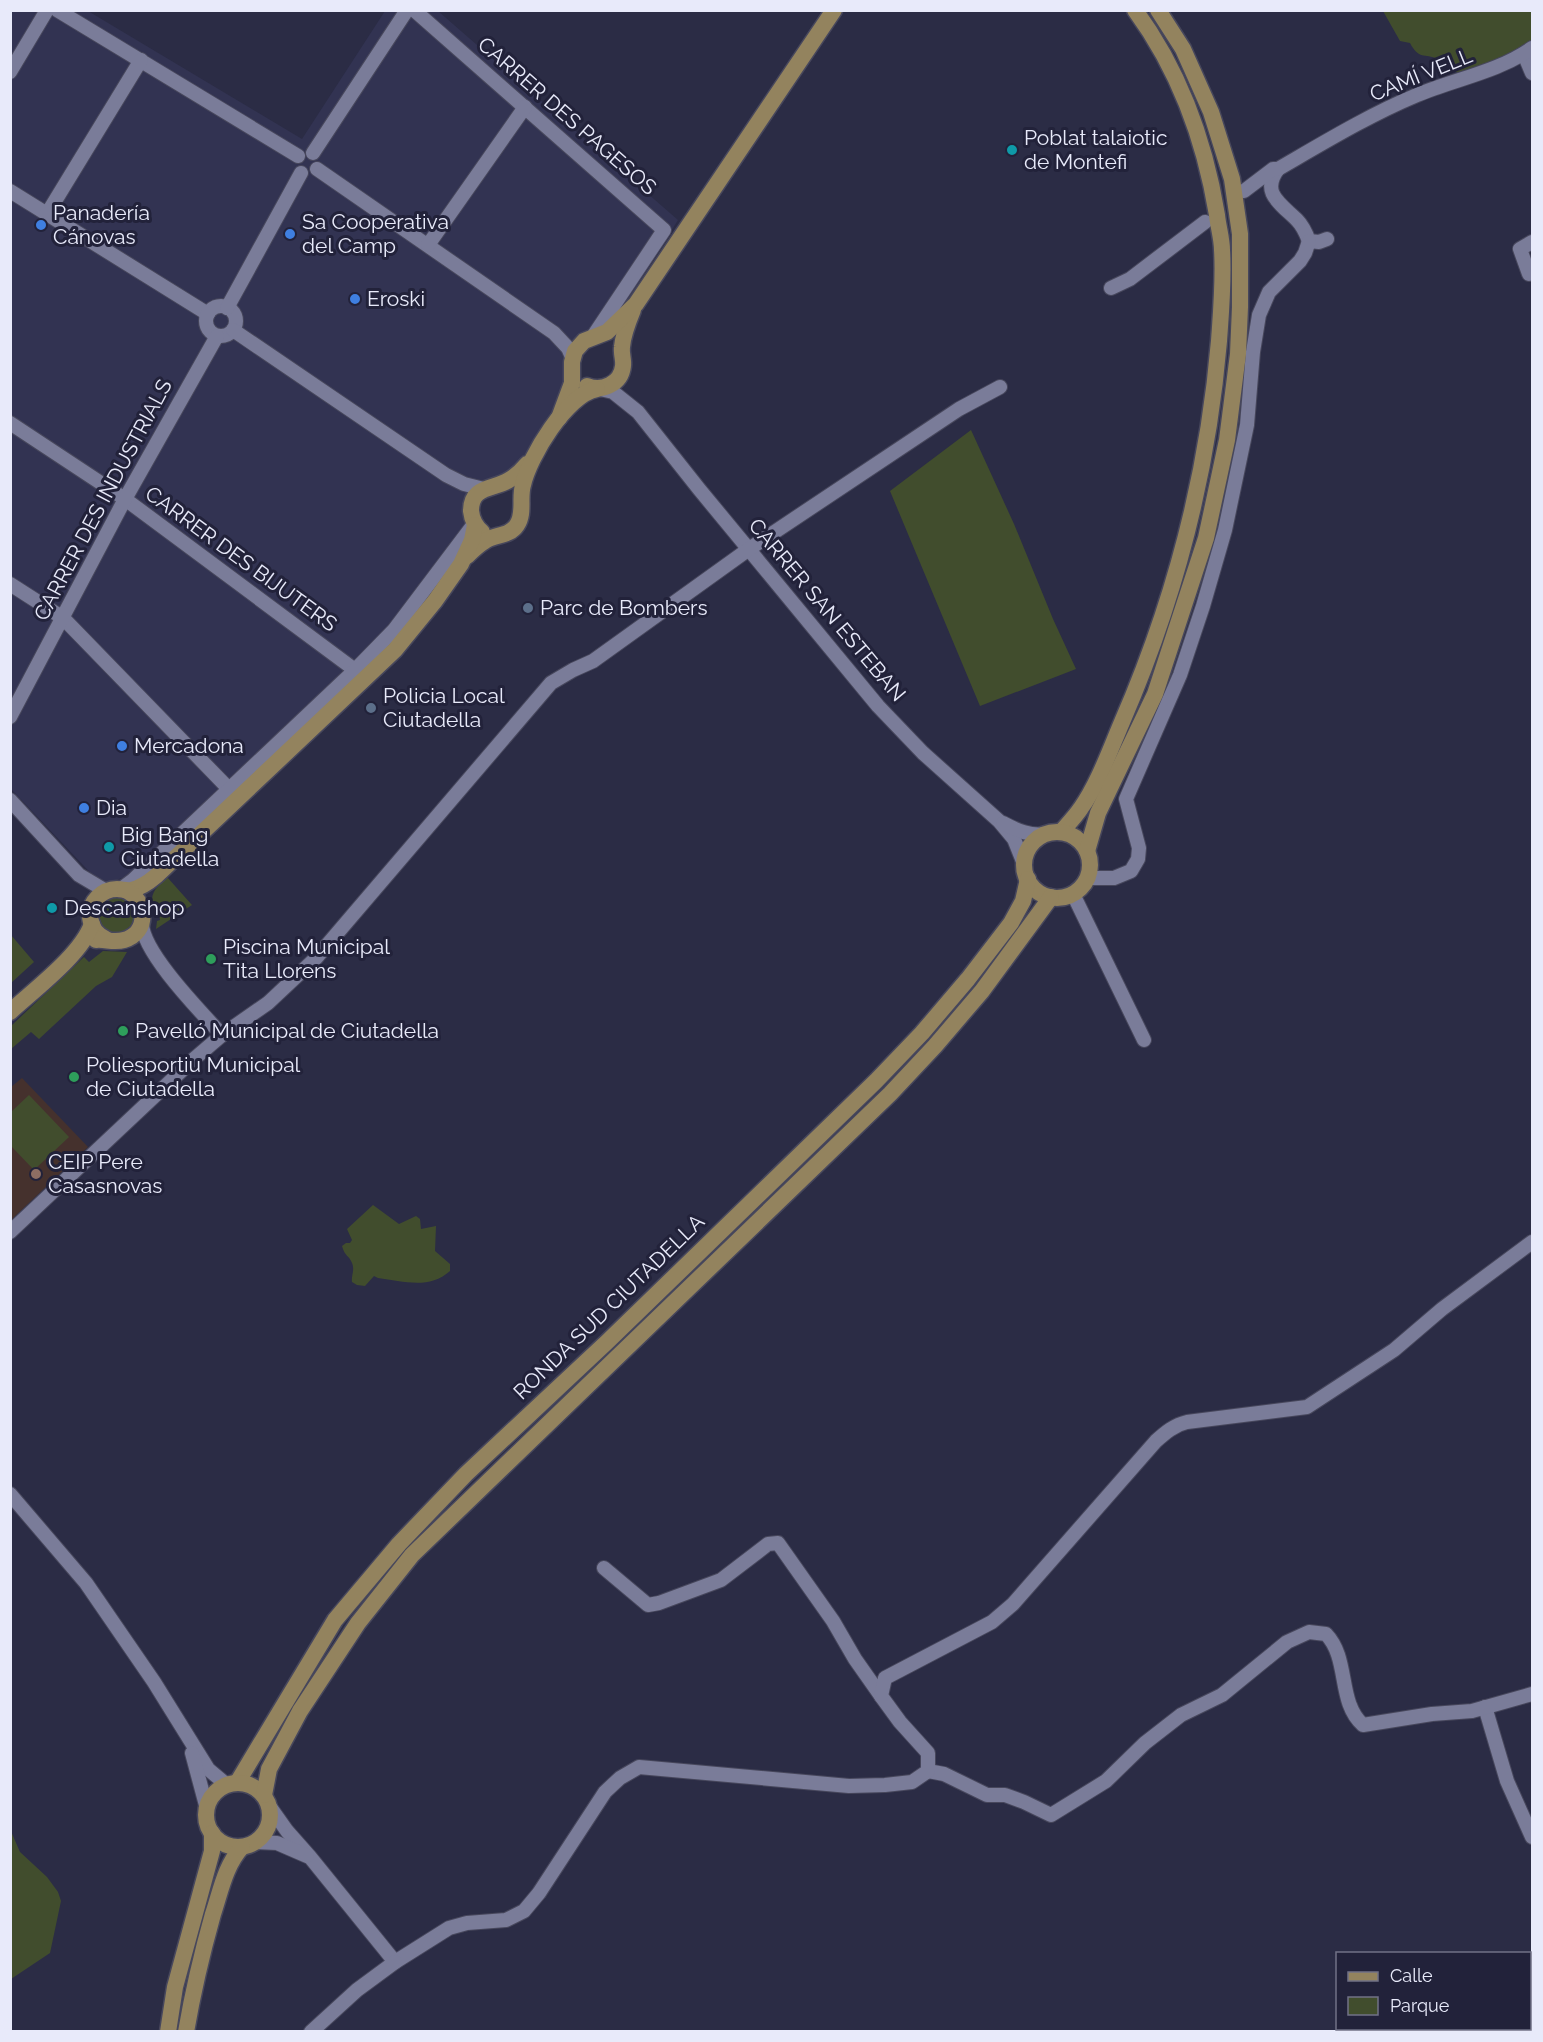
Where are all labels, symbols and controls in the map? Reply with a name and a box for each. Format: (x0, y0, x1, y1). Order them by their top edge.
street label: CARRER DES PAGESOS (473, 31, 662, 200)
street label: CAMÍ VELL (1366, 43, 1476, 106)
place label: Poblat talaiotic de Montefi (1024, 125, 1167, 174)
marker: Poblat talaiotic de Montefi (1005, 143, 1019, 157)
place label: Panadería Cánovas (53, 200, 150, 249)
place label: Sa Cooperativa del Camp (302, 209, 449, 258)
marker: Panadería Cánovas (34, 218, 48, 232)
marker: Sa Cooperativa del Camp (283, 227, 297, 241)
place label: Eroski (367, 286, 425, 311)
marker: Eroski (348, 292, 362, 306)
street label: CARRER DES INDUSTRIALS (28, 375, 177, 625)
street label: CARRER DES BIJUTERS (141, 481, 342, 637)
street label: CARRER SAN ESTEBAN (744, 513, 911, 706)
place label: Parc de Bombers (540, 595, 708, 620)
marker: Parc de Bombers (521, 601, 535, 615)
place label: Policia Local Ciutadella (383, 683, 505, 732)
marker: Policia Local Ciutadella (364, 701, 378, 715)
place label: Mercadona (134, 733, 244, 758)
marker: Mercadona (115, 739, 129, 753)
place label: Dia (96, 795, 127, 820)
marker: Dia (77, 801, 91, 815)
place label: Big Bang Ciutadella (121, 822, 219, 871)
marker: Big Bang Ciutadella (102, 840, 116, 854)
place label: Descanshop (64, 895, 185, 920)
marker: Descanshop (45, 901, 59, 915)
place label: Piscina Municipal Tita Llorens (223, 934, 390, 983)
marker: Piscina Municipal Tita Llorens (204, 952, 218, 966)
place label: Pavelló Municipal de Ciutadella (135, 1018, 439, 1043)
marker: Pavelló Municipal de Ciutadella (116, 1024, 130, 1038)
place label: Poliesportiu Municipal de Ciutadella (86, 1052, 301, 1101)
marker: Poliesportiu Municipal de Ciutadella (67, 1070, 81, 1084)
place label: CEIP Pere Casasnovas (48, 1149, 162, 1198)
marker: CEIP Pere Casasnovas (29, 1167, 43, 1181)
street label: RONDA SUD CIUTADELLA (508, 1209, 709, 1404)
legend (1336, 1952, 1531, 2030)
text: Calle (1390, 1965, 1433, 1986)
text: Parque (1390, 1995, 1450, 2016)

